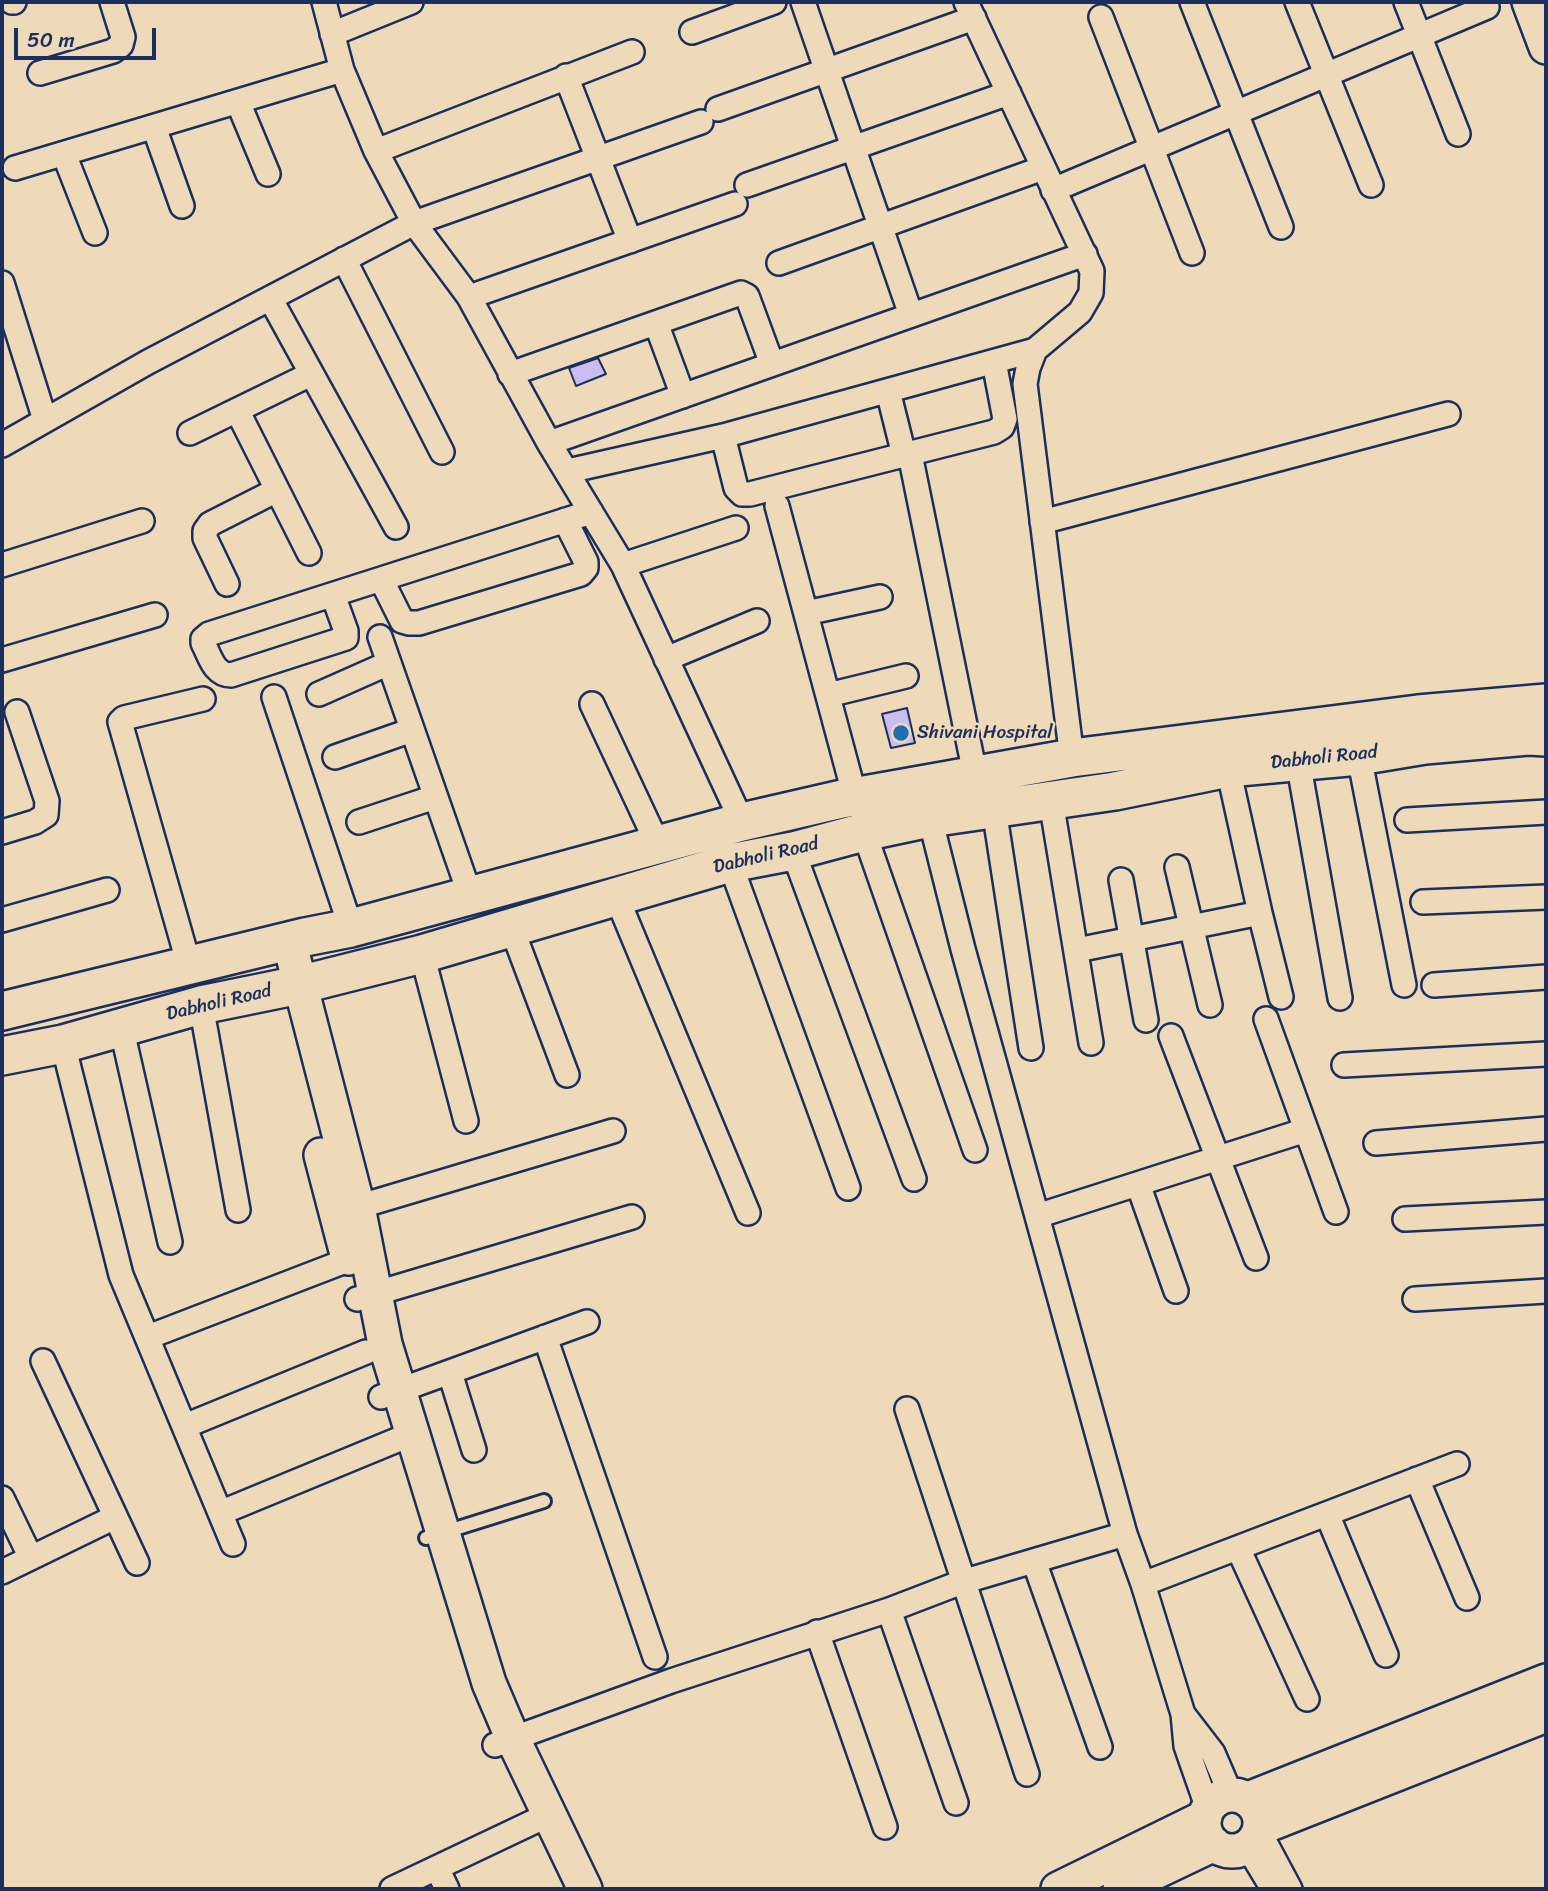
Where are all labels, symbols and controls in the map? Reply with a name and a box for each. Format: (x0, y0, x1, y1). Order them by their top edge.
scale bar (18, 14, 159, 58)
text: 50 m (27, 21, 75, 59)
place label: Shivani Hospital (917, 722, 1053, 744)
marker: Shivani Hospital (891, 723, 911, 743)
street label: Dabholi Road (1269, 741, 1379, 775)
street label: Dabholi Road (711, 833, 821, 879)
street label: Dabholi Road (164, 980, 274, 1026)

